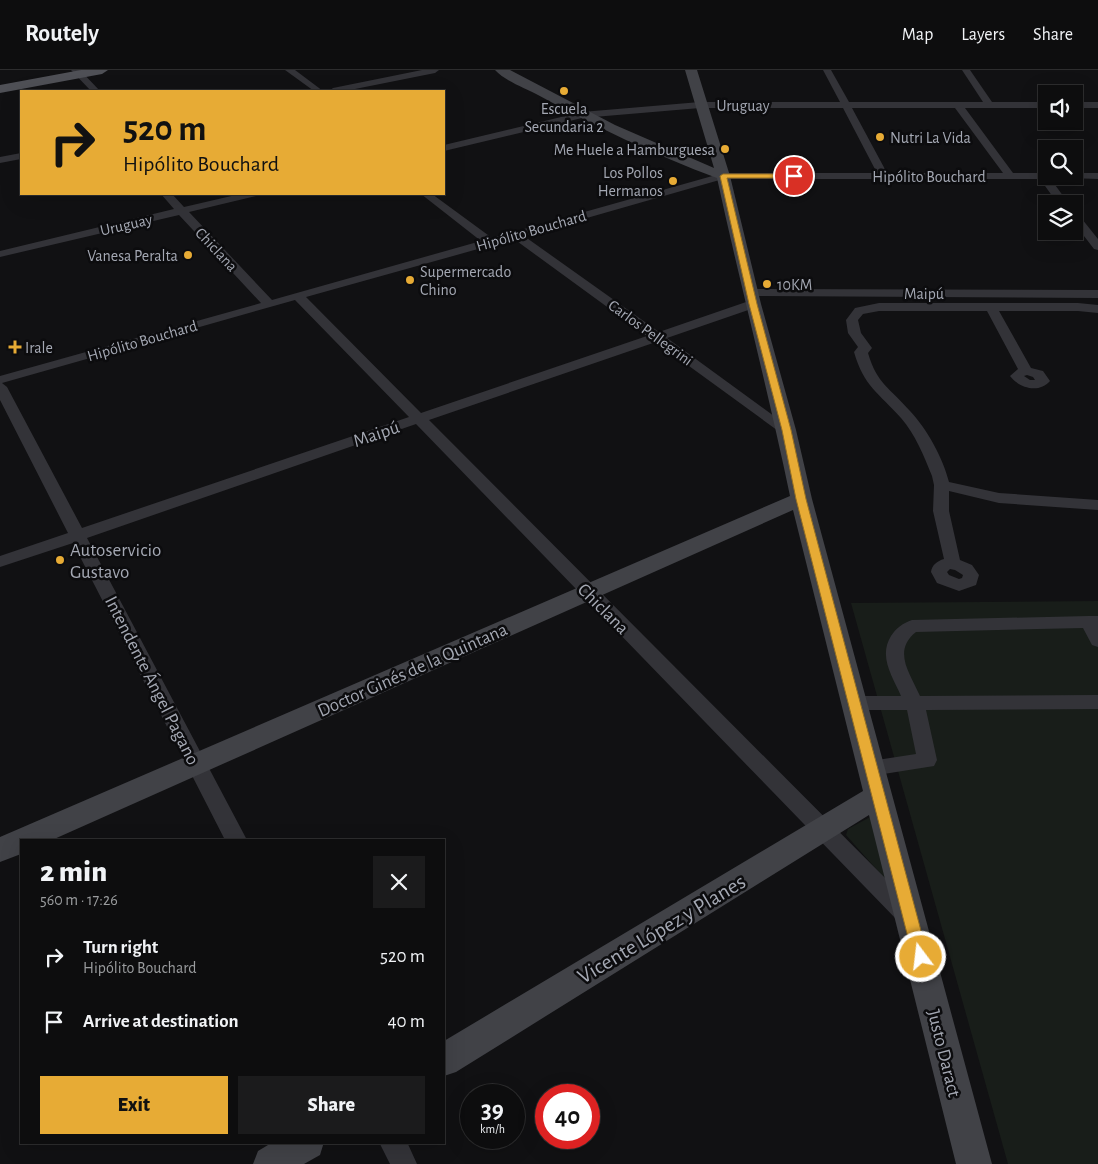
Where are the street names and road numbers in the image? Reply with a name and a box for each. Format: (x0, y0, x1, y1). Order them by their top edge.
street label: Uruguay (717, 98, 770, 115)
street label: Hipólito Bouchard (872, 169, 986, 185)
street label: Hipólito Bouchard (474, 208, 588, 254)
street label: Uruguay (99, 211, 154, 240)
street label: Chiclana (192, 225, 240, 275)
street label: Maipú (904, 286, 944, 302)
street label: Carlos Pellegrini (605, 297, 696, 369)
street label: Hipólito Bouchard (85, 318, 199, 364)
street label: Maipú (351, 418, 402, 451)
street label: Chiclana (574, 580, 632, 638)
street label: Intendente Ángel Pagano (101, 592, 204, 768)
street label: Doctor Ginés de la Quintana (315, 620, 511, 721)
street label: Vicente López y Planes (574, 870, 749, 988)
street label: Justo Daract (923, 1008, 964, 1099)

